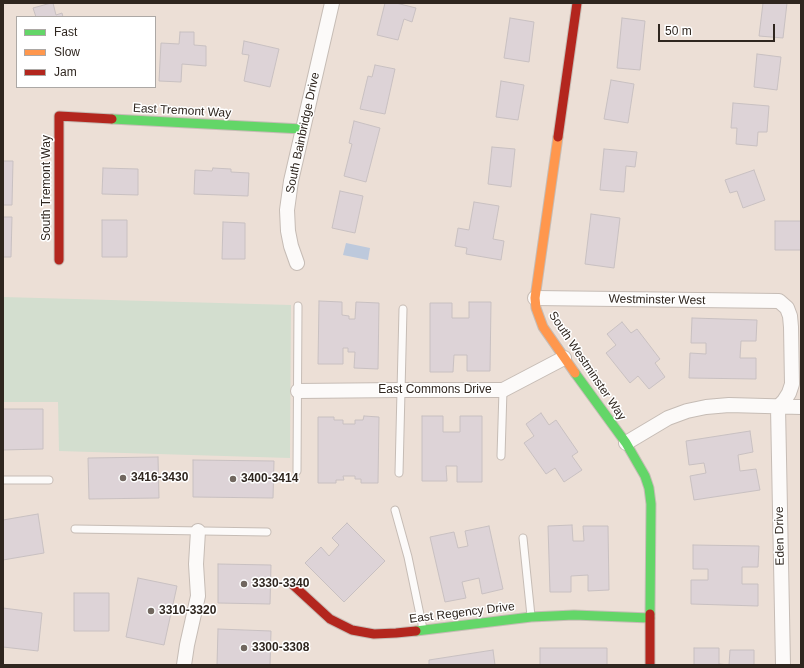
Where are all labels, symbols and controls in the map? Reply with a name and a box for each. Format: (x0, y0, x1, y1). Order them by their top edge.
legend (16, 16, 156, 88)
scale bar (660, 16, 777, 42)
text: 50 m (665, 24, 692, 38)
text: Fast (54, 25, 77, 39)
text: Slow (54, 45, 80, 59)
text: Jam (54, 65, 77, 79)
street label: South Bainbridge Drive (283, 71, 323, 195)
street label: East Tremont Way (132, 101, 232, 121)
street label: South Tremont Way (40, 135, 54, 241)
street label: Westminster West (608, 292, 706, 308)
street label: South Westminster Way (545, 309, 629, 423)
street label: East Commons Drive (378, 383, 492, 397)
place label: 3416-3430 (131, 471, 188, 485)
place label: 3400-3414 (241, 472, 298, 486)
marker: 3416-3430 (118, 473, 128, 483)
marker: 3400-3414 (228, 474, 238, 484)
street label: Eden Drive (772, 506, 788, 566)
place label: 3330-3340 (252, 577, 309, 591)
marker: 3330-3340 (239, 579, 249, 589)
street label: East Regency Drive (408, 599, 516, 627)
place label: 3310-3320 (159, 604, 216, 618)
marker: 3310-3320 (146, 606, 156, 616)
place label: 3300-3308 (252, 641, 309, 655)
marker: 3300-3308 (239, 643, 249, 653)

